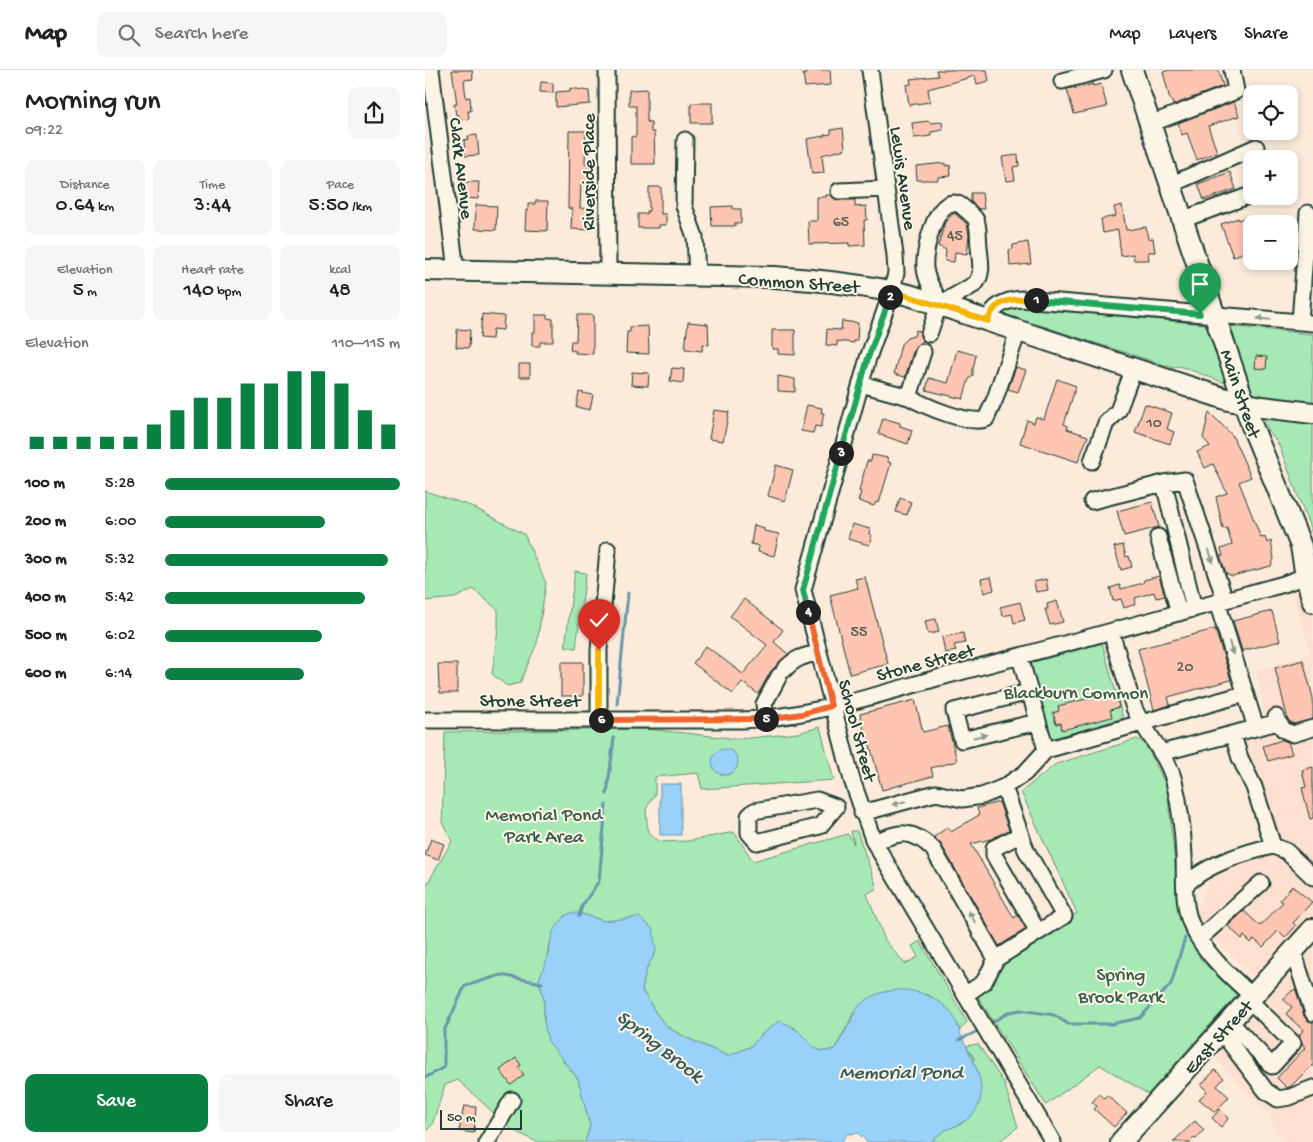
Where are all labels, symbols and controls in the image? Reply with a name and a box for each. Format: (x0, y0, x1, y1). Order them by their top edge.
search box (97, 12, 447, 57)
text: Map (25, 20, 67, 49)
icon: search (115, 21, 143, 49)
text: Search here (155, 23, 248, 46)
text: Map (1109, 24, 1141, 45)
text: Layers (1169, 24, 1216, 45)
text: Share (1244, 24, 1288, 45)
map controls (1243, 85, 1298, 270)
button: locate (1243, 85, 1298, 140)
text: Morning run (25, 86, 160, 119)
button: share (348, 87, 400, 139)
street label: Riverside Place (579, 113, 602, 231)
street label: Clark Avenue (442, 116, 477, 221)
text: 09:22 (25, 122, 63, 141)
street label: Lewis Avenue (883, 125, 920, 232)
button: + (1243, 150, 1298, 205)
text: Distance (60, 177, 110, 194)
text: Time (200, 177, 225, 194)
text: Pace (326, 177, 354, 194)
text: 0.64 (56, 194, 95, 219)
text: 3:44 (194, 194, 231, 219)
text: 5:50 (308, 194, 349, 219)
text: km (95, 199, 114, 216)
text: /km (349, 199, 372, 216)
house number: 65 (833, 214, 849, 233)
button: − (1243, 215, 1298, 270)
house number: 45 (947, 228, 963, 247)
text: Elevation (57, 262, 113, 279)
text: Heart rate (181, 262, 244, 279)
text: kcal (329, 262, 351, 279)
pin (1179, 263, 1221, 314)
street label: Common Street (737, 269, 862, 300)
icon: arrive (1186, 270, 1214, 298)
text: 5 (73, 279, 84, 304)
text: 140 (184, 279, 214, 304)
text: 48 (329, 279, 351, 304)
text: m (84, 284, 97, 301)
text: bpm (214, 284, 241, 301)
pin: 2 (877, 284, 903, 310)
pin: 1 (1023, 288, 1049, 312)
text: 2 (887, 289, 894, 306)
text: 1 (1034, 292, 1039, 309)
one-way arrow (1256, 315, 1272, 323)
text: Elevation (25, 335, 89, 354)
text: 110–115 m (332, 335, 400, 354)
street label: Main Street (1213, 347, 1265, 444)
house number: 10 (1145, 415, 1162, 434)
pin: 3 (829, 440, 853, 466)
text: 3 (838, 445, 845, 462)
text: 100 m (25, 475, 65, 494)
text: 5:28 (105, 475, 135, 494)
text: 200 m (25, 513, 66, 532)
text: 6:00 (105, 513, 136, 532)
one-way arrow (1208, 549, 1216, 564)
text: 300 m (25, 551, 67, 570)
text: 5:32 (105, 551, 135, 570)
text: 400 m (25, 589, 66, 608)
text: 5:42 (105, 589, 134, 608)
pin (578, 599, 620, 650)
pin: 4 (795, 600, 821, 624)
text: 4 (805, 604, 812, 621)
icon: check (585, 606, 613, 634)
house number: 55 (851, 624, 867, 643)
text: 500 m (25, 627, 67, 646)
text: 6:02 (105, 627, 135, 646)
street label: Stone Street (874, 640, 980, 688)
one-way arrow (1227, 640, 1235, 655)
house number: 20 (1177, 659, 1193, 678)
text: 600 m (25, 665, 66, 684)
text: 6:14 (105, 665, 132, 684)
street label: School Street (831, 677, 881, 787)
park label: Blackburn Common (1003, 683, 1148, 706)
street label: Stone Street (480, 691, 582, 714)
pin: 5 (753, 706, 779, 732)
pin: 6 (589, 708, 613, 732)
text: 5 (763, 711, 770, 728)
text: 6 (598, 712, 605, 729)
one-way arrow (973, 732, 988, 740)
one-way arrow (891, 799, 907, 807)
park label: Memorial Pond Park Area (486, 805, 604, 850)
one-way arrow (968, 909, 976, 924)
park label: Spring Brook Park (1077, 965, 1165, 1010)
street label: East Street (1180, 995, 1261, 1080)
water label: Spring Brook (611, 1007, 708, 1090)
water label: Memorial Pond (839, 1063, 965, 1086)
button: Save (25, 1074, 208, 1132)
button: Share (218, 1074, 400, 1132)
scale bar (440, 1107, 523, 1130)
text: 50 m (447, 1110, 476, 1127)

